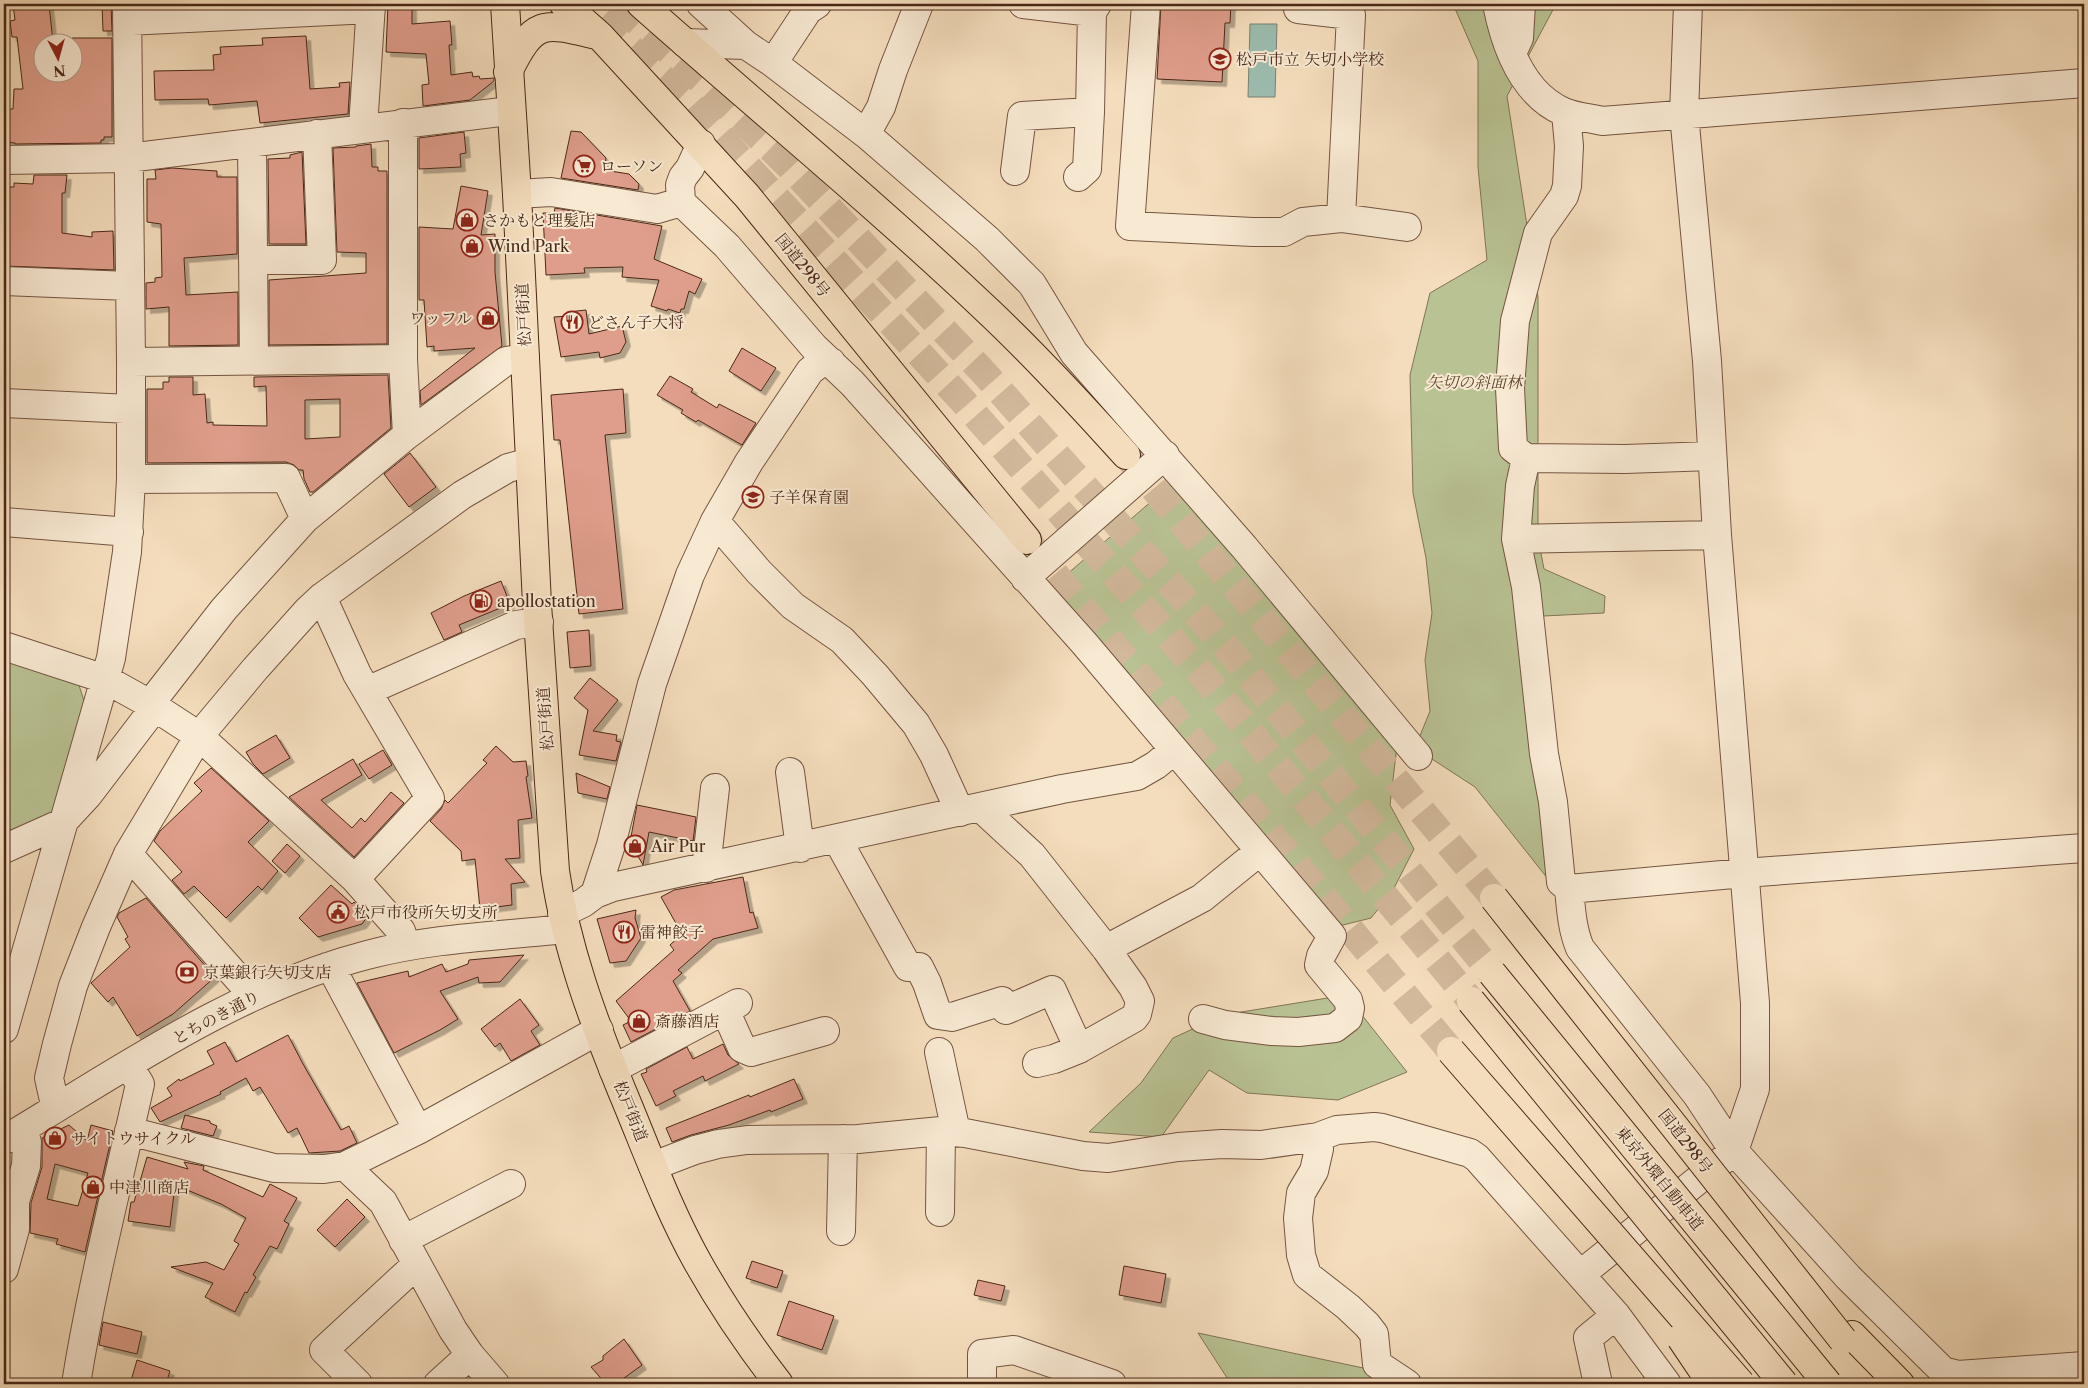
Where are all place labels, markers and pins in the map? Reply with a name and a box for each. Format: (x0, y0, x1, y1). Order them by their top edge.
school or university icon: 松戸市立 矢切小学校 (1208, 47, 1232, 71)
place label: 松戸市立 矢切小学校 (1236, 49, 1384, 69)
supermarket icon: ローソン (572, 154, 596, 178)
place label: ローソン (600, 156, 663, 176)
shop icon: さかもと理髪店 (455, 208, 479, 232)
place label: さかもと理髪店 (483, 210, 595, 230)
shop icon: Wind Park (460, 234, 484, 258)
place label: Wind Park (487, 236, 570, 256)
shop icon: ワッフル (476, 306, 500, 330)
place label: ワッフル (409, 308, 472, 328)
restaurant icon: どさん子大将 (560, 310, 584, 334)
place label: どさん子大将 (588, 312, 684, 332)
school or university icon: 子羊保育園 (741, 485, 765, 509)
place label: 子羊保育園 (769, 487, 849, 507)
fuel station icon: apollostation (469, 589, 493, 613)
place label: apollostation (497, 591, 596, 611)
shop icon: Air Pur (623, 834, 647, 858)
place label: Air Pur (650, 836, 706, 856)
public building icon: 松戸市役所矢切支所 (326, 900, 350, 924)
place label: 松戸市役所矢切支所 (354, 902, 498, 922)
restaurant icon: 雷神餃子 (612, 920, 636, 944)
place label: 雷神餃子 (640, 922, 704, 942)
bank icon: 京葉銀行矢切支店 (175, 960, 199, 984)
place label: 京葉銀行矢切支店 (203, 962, 331, 982)
shop icon: 斎藤酒店 (627, 1009, 651, 1033)
place label: 斎藤酒店 (655, 1011, 719, 1031)
shop icon: サイトウサイクル (43, 1126, 67, 1150)
place label: サイトウサイクル (71, 1128, 196, 1148)
shop icon: 中津川商店 (81, 1175, 105, 1199)
place label: 中津川商店 (109, 1177, 189, 1197)

